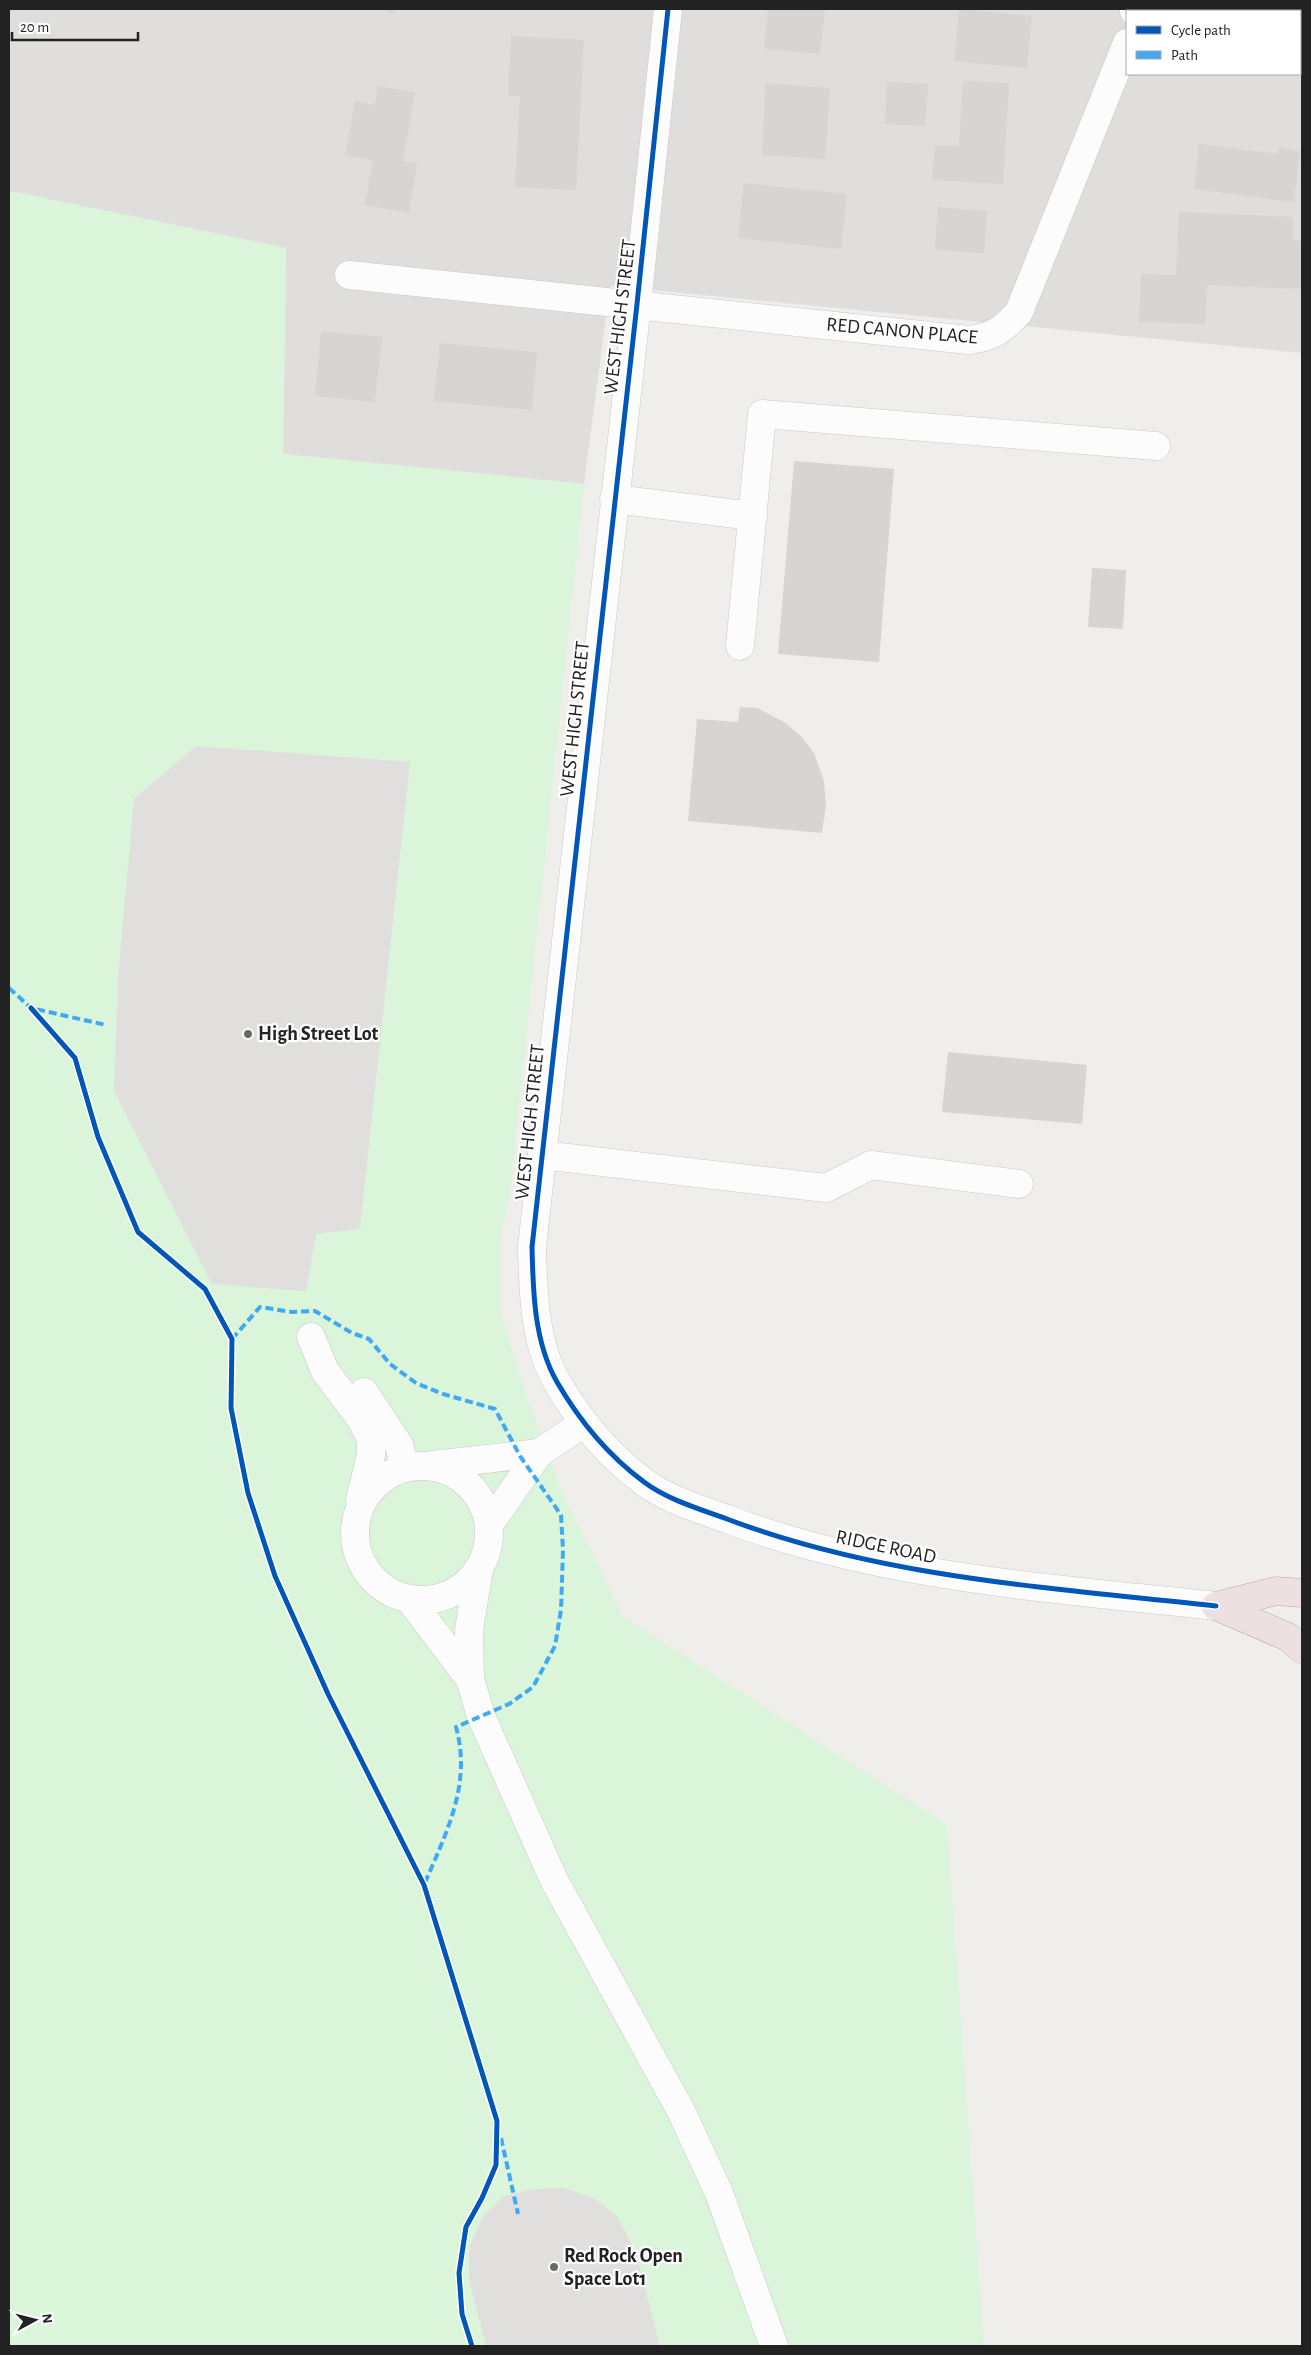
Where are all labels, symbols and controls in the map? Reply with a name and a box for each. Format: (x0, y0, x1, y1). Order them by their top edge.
scale bar (12, 10, 139, 42)
legend (1126, 10, 1301, 75)
text: 20 m (20, 20, 49, 35)
text: Cycle path (1171, 23, 1231, 38)
text: Path (1171, 48, 1198, 63)
street label: WEST HIGH STREET (601, 238, 639, 396)
street label: RED CANON PLACE (825, 314, 979, 348)
street label: WEST HIGH STREET (557, 640, 593, 798)
place label: High Street Lot (258, 1024, 379, 1044)
marker: High Street Lot (242, 1028, 254, 1040)
street label: WEST HIGH STREET (512, 1043, 548, 1201)
street label: RIDGE ROAD (834, 1527, 938, 1567)
place label: Red Rock Open Space Lot1 (564, 2246, 683, 2289)
marker: Red Rock Open Space Lot1 (548, 2261, 560, 2273)
north arrow (10, 2295, 60, 2345)
text: N (39, 2313, 54, 2324)

